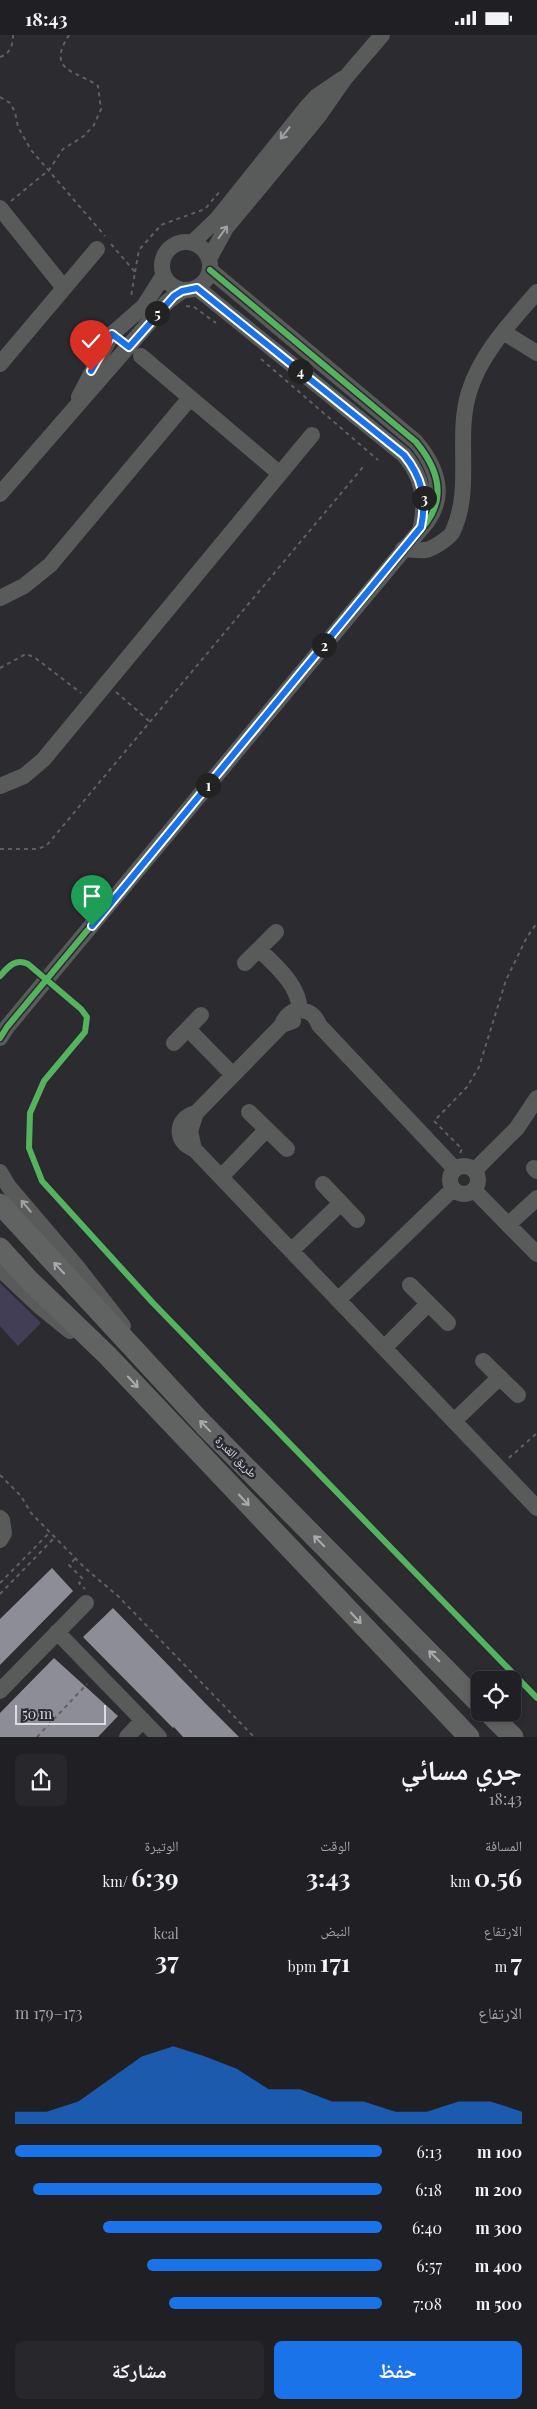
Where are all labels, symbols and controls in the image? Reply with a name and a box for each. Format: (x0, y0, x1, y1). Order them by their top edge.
text: 18:43 (25, 5, 67, 31)
one-way arrow (280, 127, 291, 140)
one-way arrow (218, 225, 228, 239)
pin: 5 (144, 301, 170, 325)
text: 5 (154, 304, 161, 323)
pin (70, 320, 112, 371)
icon: check (77, 327, 105, 355)
pin: 4 (288, 359, 312, 383)
text: 4 (297, 362, 304, 381)
pin: 3 (412, 485, 436, 511)
text: 3 (421, 489, 428, 508)
pin: 2 (312, 633, 336, 657)
text: 2 (321, 636, 328, 655)
pin: 1 (196, 773, 220, 797)
text: 1 (206, 776, 211, 795)
pin (71, 875, 113, 926)
icon: arrive (78, 882, 106, 910)
one-way arrow (21, 1200, 32, 1213)
one-way arrow (53, 1261, 65, 1274)
one-way arrow (127, 1376, 139, 1389)
one-way arrow (199, 1419, 211, 1432)
street label: طريق القدرة (212, 1432, 261, 1481)
one-way arrow (238, 1494, 250, 1506)
one-way arrow (313, 1535, 325, 1547)
one-way arrow (350, 1612, 362, 1625)
one-way arrow (428, 1650, 440, 1662)
map controls (471, 1671, 521, 1721)
button: locate (471, 1671, 521, 1721)
scale bar (15, 1701, 106, 1725)
text: 50 m (22, 1704, 52, 1723)
text: جري مسائي (401, 1750, 522, 1787)
button: share (15, 1754, 67, 1806)
text: 18:43 (489, 1788, 522, 1809)
text: الوتيرة (145, 1836, 179, 1855)
text: الوقت (320, 1836, 350, 1855)
text: المسافة (485, 1836, 522, 1855)
text: 6:39 (131, 1860, 179, 1893)
text: 3:43 (306, 1860, 350, 1893)
text: 0.56 (474, 1860, 522, 1893)
text: /km (103, 1872, 131, 1891)
text: km (450, 1872, 474, 1891)
text: النبض (320, 1921, 350, 1940)
text: الارتفاع (484, 1921, 522, 1940)
text: kcal (154, 1924, 179, 1943)
text: 37 (155, 1943, 179, 1976)
text: 171 (320, 1945, 350, 1978)
text: 7 (511, 1945, 522, 1978)
text: bpm (288, 1957, 320, 1976)
text: m (495, 1957, 511, 1976)
text: 173–179 m (15, 2002, 83, 2023)
text: الارتفاع (478, 2002, 522, 2023)
text: 6:13 (417, 2141, 442, 2162)
text: 100 m (477, 2141, 522, 2162)
text: 6:18 (415, 2179, 442, 2200)
text: 200 m (475, 2179, 522, 2200)
text: 6:40 (412, 2217, 442, 2238)
text: 300 m (475, 2217, 522, 2238)
text: 6:57 (416, 2255, 442, 2276)
text: 400 m (475, 2255, 522, 2276)
text: 7:08 (413, 2293, 442, 2314)
text: 500 m (476, 2293, 522, 2314)
button: مشاركة (15, 2341, 264, 2399)
button: حفظ (274, 2341, 522, 2399)

